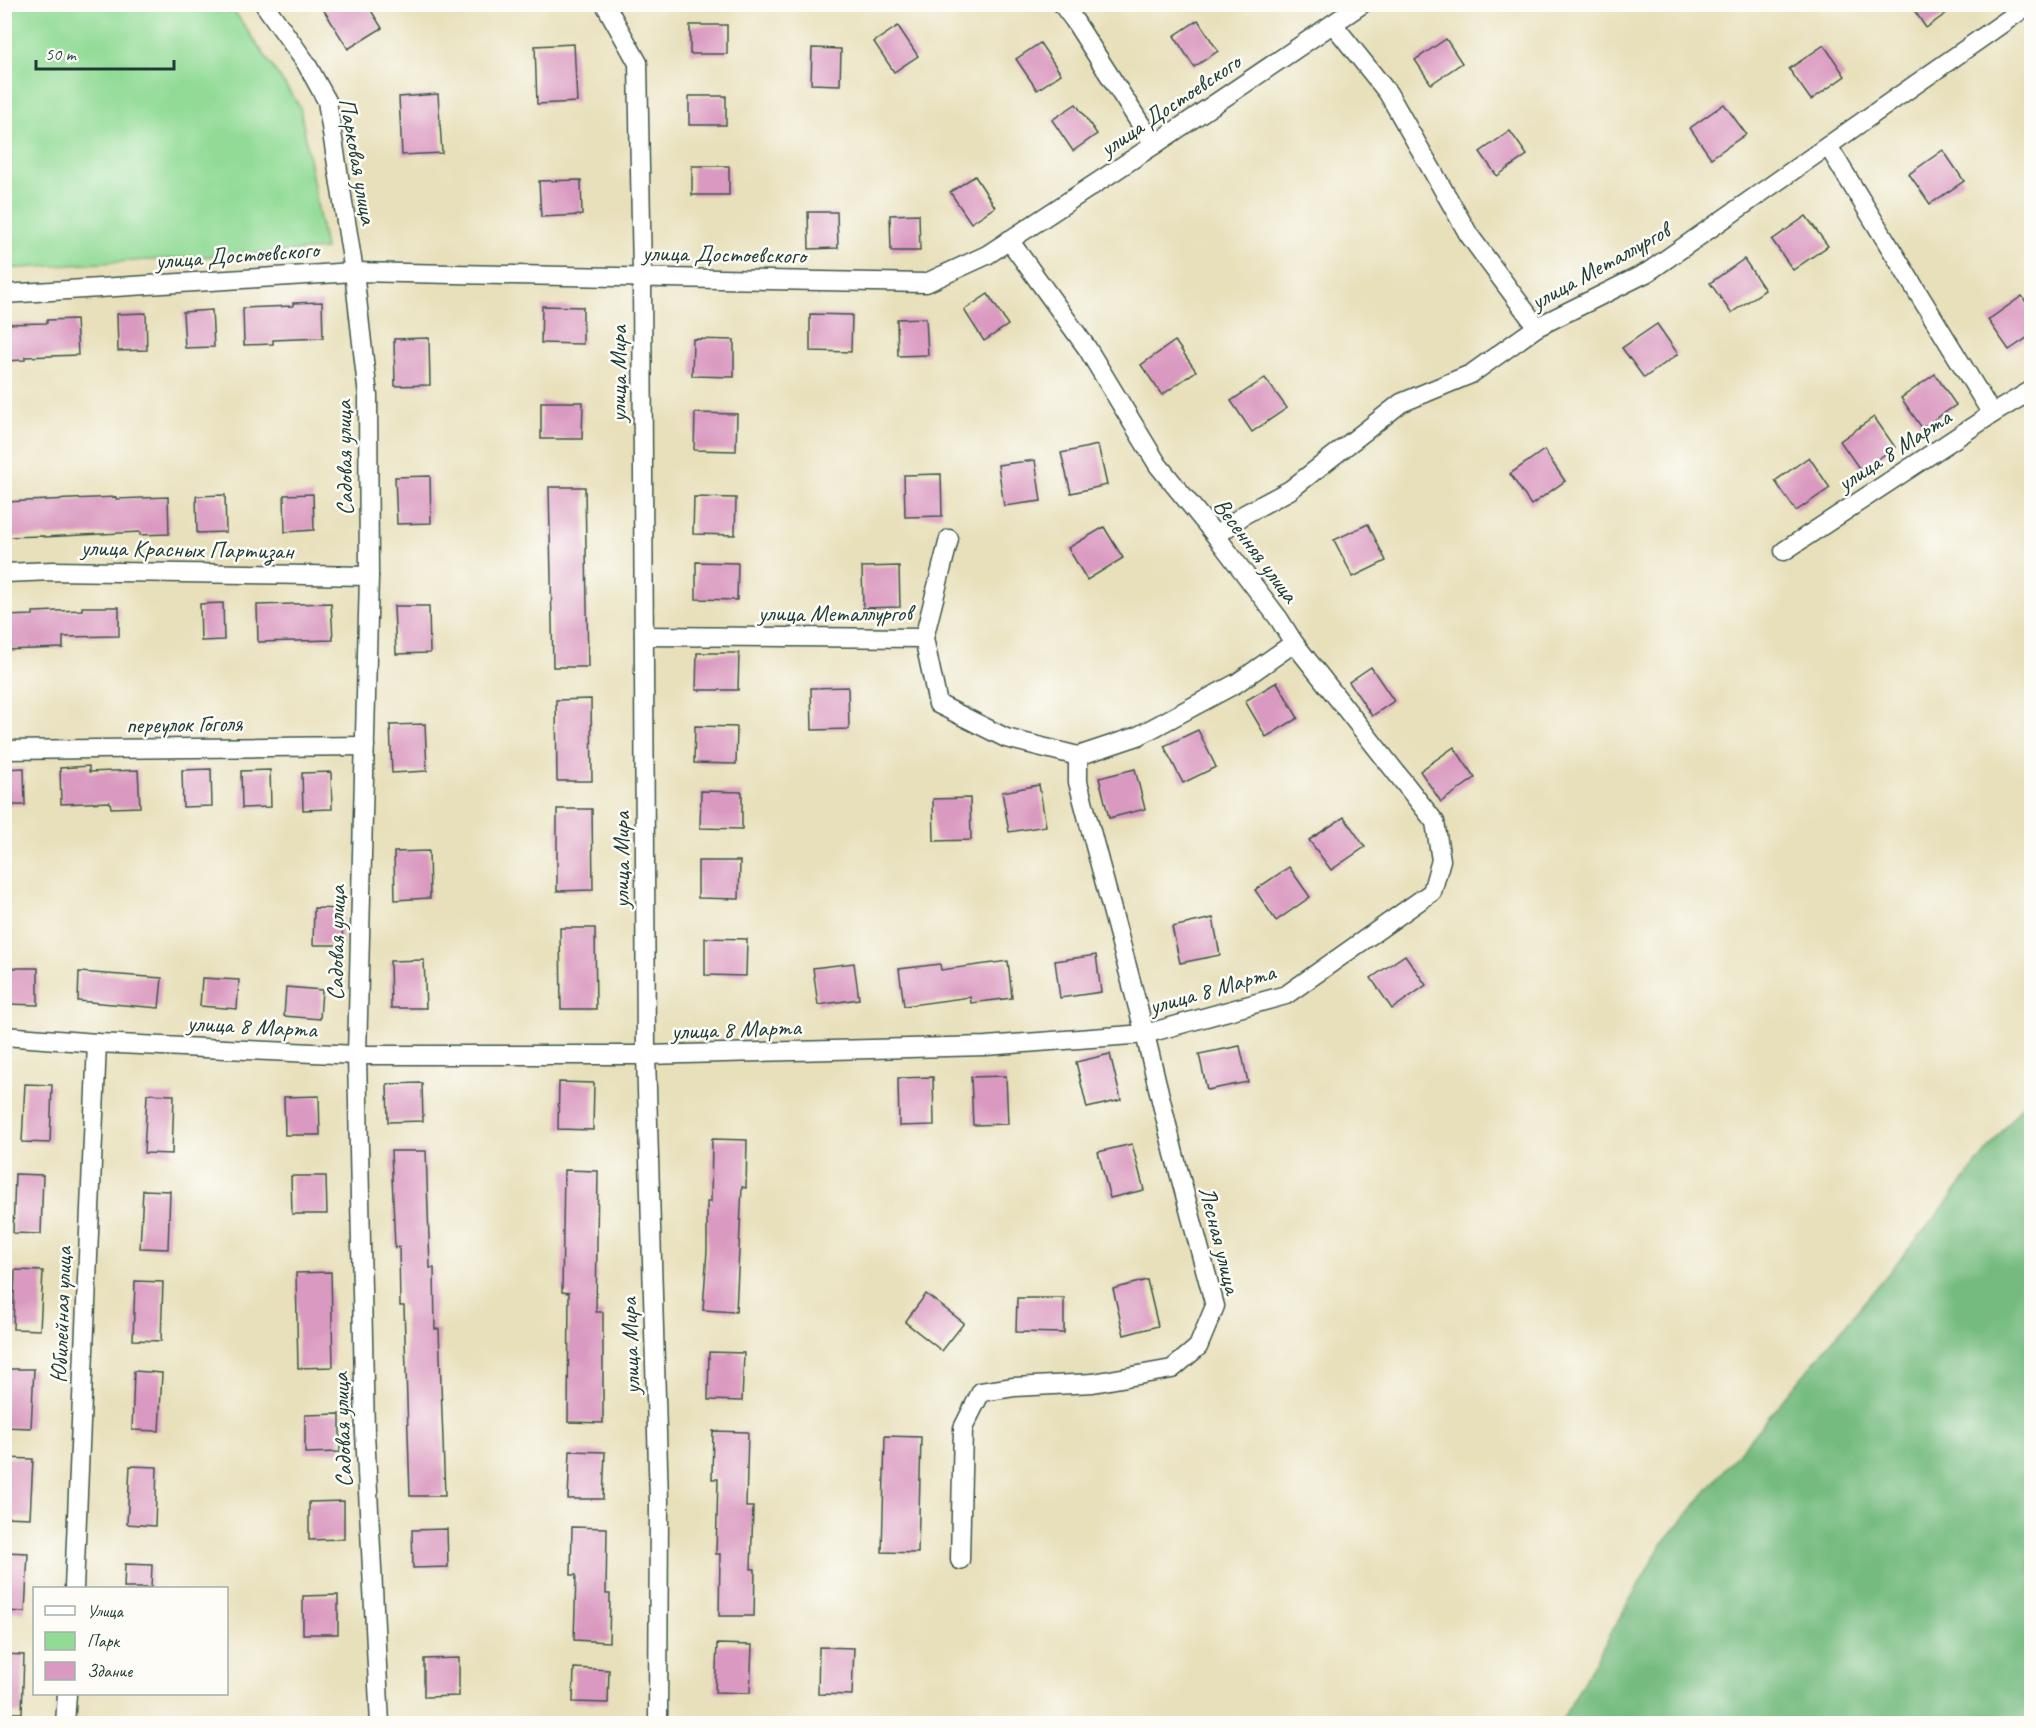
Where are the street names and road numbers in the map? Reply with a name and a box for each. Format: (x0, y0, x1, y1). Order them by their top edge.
street label: улица Достоевского (1092, 45, 1248, 164)
street label: Парковая улица (332, 95, 384, 228)
street label: улица Металлургов (1524, 214, 1678, 317)
street label: улица Достоевского (152, 234, 322, 276)
street label: улица Достоевского (640, 238, 809, 270)
street label: улица Мира (603, 324, 633, 424)
street label: Садовая улица (328, 399, 360, 516)
street label: улица 8 Марта (1830, 401, 1958, 499)
street label: Весенняя улица (1207, 492, 1306, 610)
street label: улица Красных Партизан (79, 532, 295, 567)
street label: улица Металлургов (756, 598, 916, 628)
street label: переулок Гоголя (125, 708, 244, 740)
street label: улица Мира (606, 810, 636, 910)
street label: Садовая улица (320, 884, 352, 1001)
street label: улица 8 Марта (1144, 956, 1280, 1022)
street label: улица 8 Марта (184, 1008, 319, 1044)
street label: улица 8 Марта (669, 1012, 803, 1046)
street label: Лесная улица (1192, 1183, 1248, 1299)
street label: Юбилейная улица (44, 1245, 78, 1384)
street label: улица Мира (613, 1296, 647, 1397)
street label: Садовая улица (325, 1370, 359, 1488)

